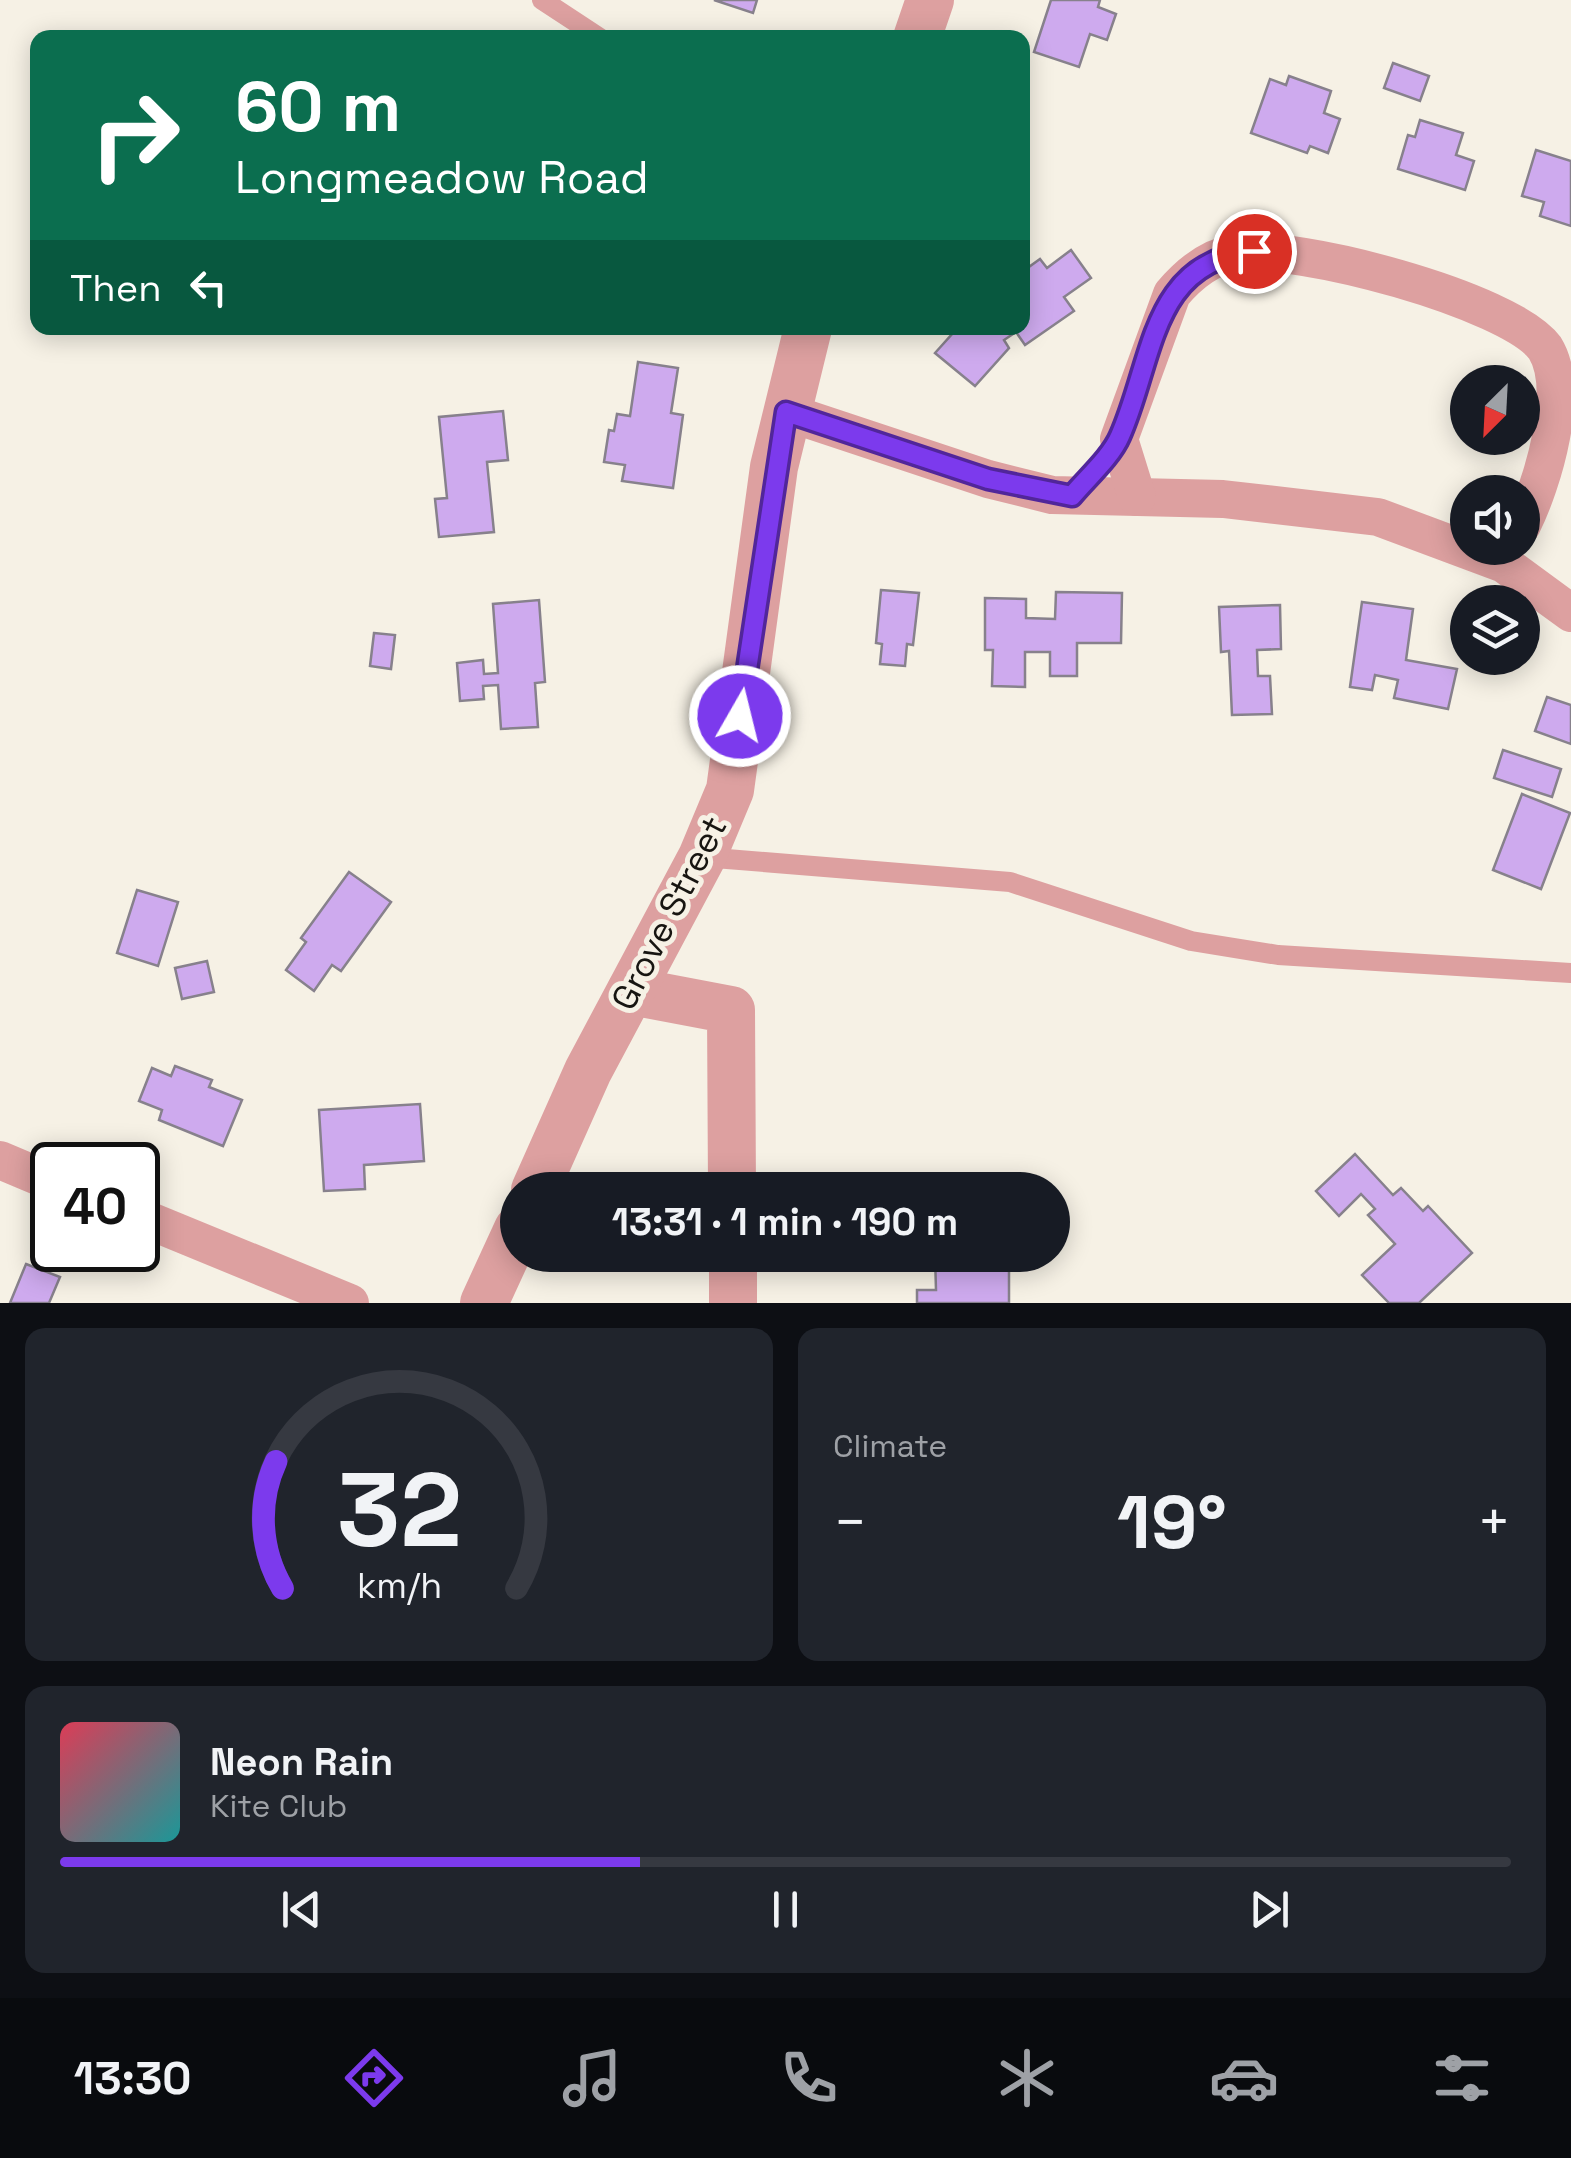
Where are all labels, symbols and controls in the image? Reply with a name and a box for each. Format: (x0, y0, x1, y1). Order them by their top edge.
text: 60 m (235, 62, 401, 151)
icon: right (70, 70, 200, 200)
text: Longmeadow Road (235, 149, 649, 206)
pin (1212, 209, 1297, 294)
icon: arrive (1227, 224, 1282, 279)
icon: left (181, 260, 236, 315)
text: Then (70, 264, 161, 312)
north arrow (1450, 365, 1540, 455)
map controls (1450, 365, 1540, 675)
button: sound (1450, 475, 1540, 565)
button: layers (1450, 585, 1540, 675)
position arrow (688, 664, 792, 768)
street label: Grove Street (601, 809, 737, 1017)
speed limit sign: 40 (30, 1142, 160, 1272)
text: 13:31 · 1 min · 190 m (612, 1198, 958, 1246)
text: Climate (833, 1426, 947, 1466)
text: 32 (336, 1444, 462, 1576)
text: 19° (1117, 1474, 1227, 1570)
text: − (833, 1487, 867, 1557)
text: + (1477, 1487, 1511, 1557)
text: km/h (356, 1563, 442, 1608)
text: Neon Rain (210, 1738, 393, 1786)
text: Kite Club (210, 1786, 347, 1826)
icon: previous (274, 1882, 329, 1937)
icon: pause (758, 1882, 813, 1937)
icon: next (1242, 1882, 1297, 1937)
icon: directions (339, 2043, 409, 2113)
icon: music (557, 2043, 627, 2113)
icon: phone (774, 2043, 844, 2113)
icon: climate (992, 2043, 1062, 2113)
icon: car (1209, 2043, 1279, 2113)
icon: filters (1427, 2043, 1497, 2113)
text: 13:30 (74, 2050, 191, 2107)

